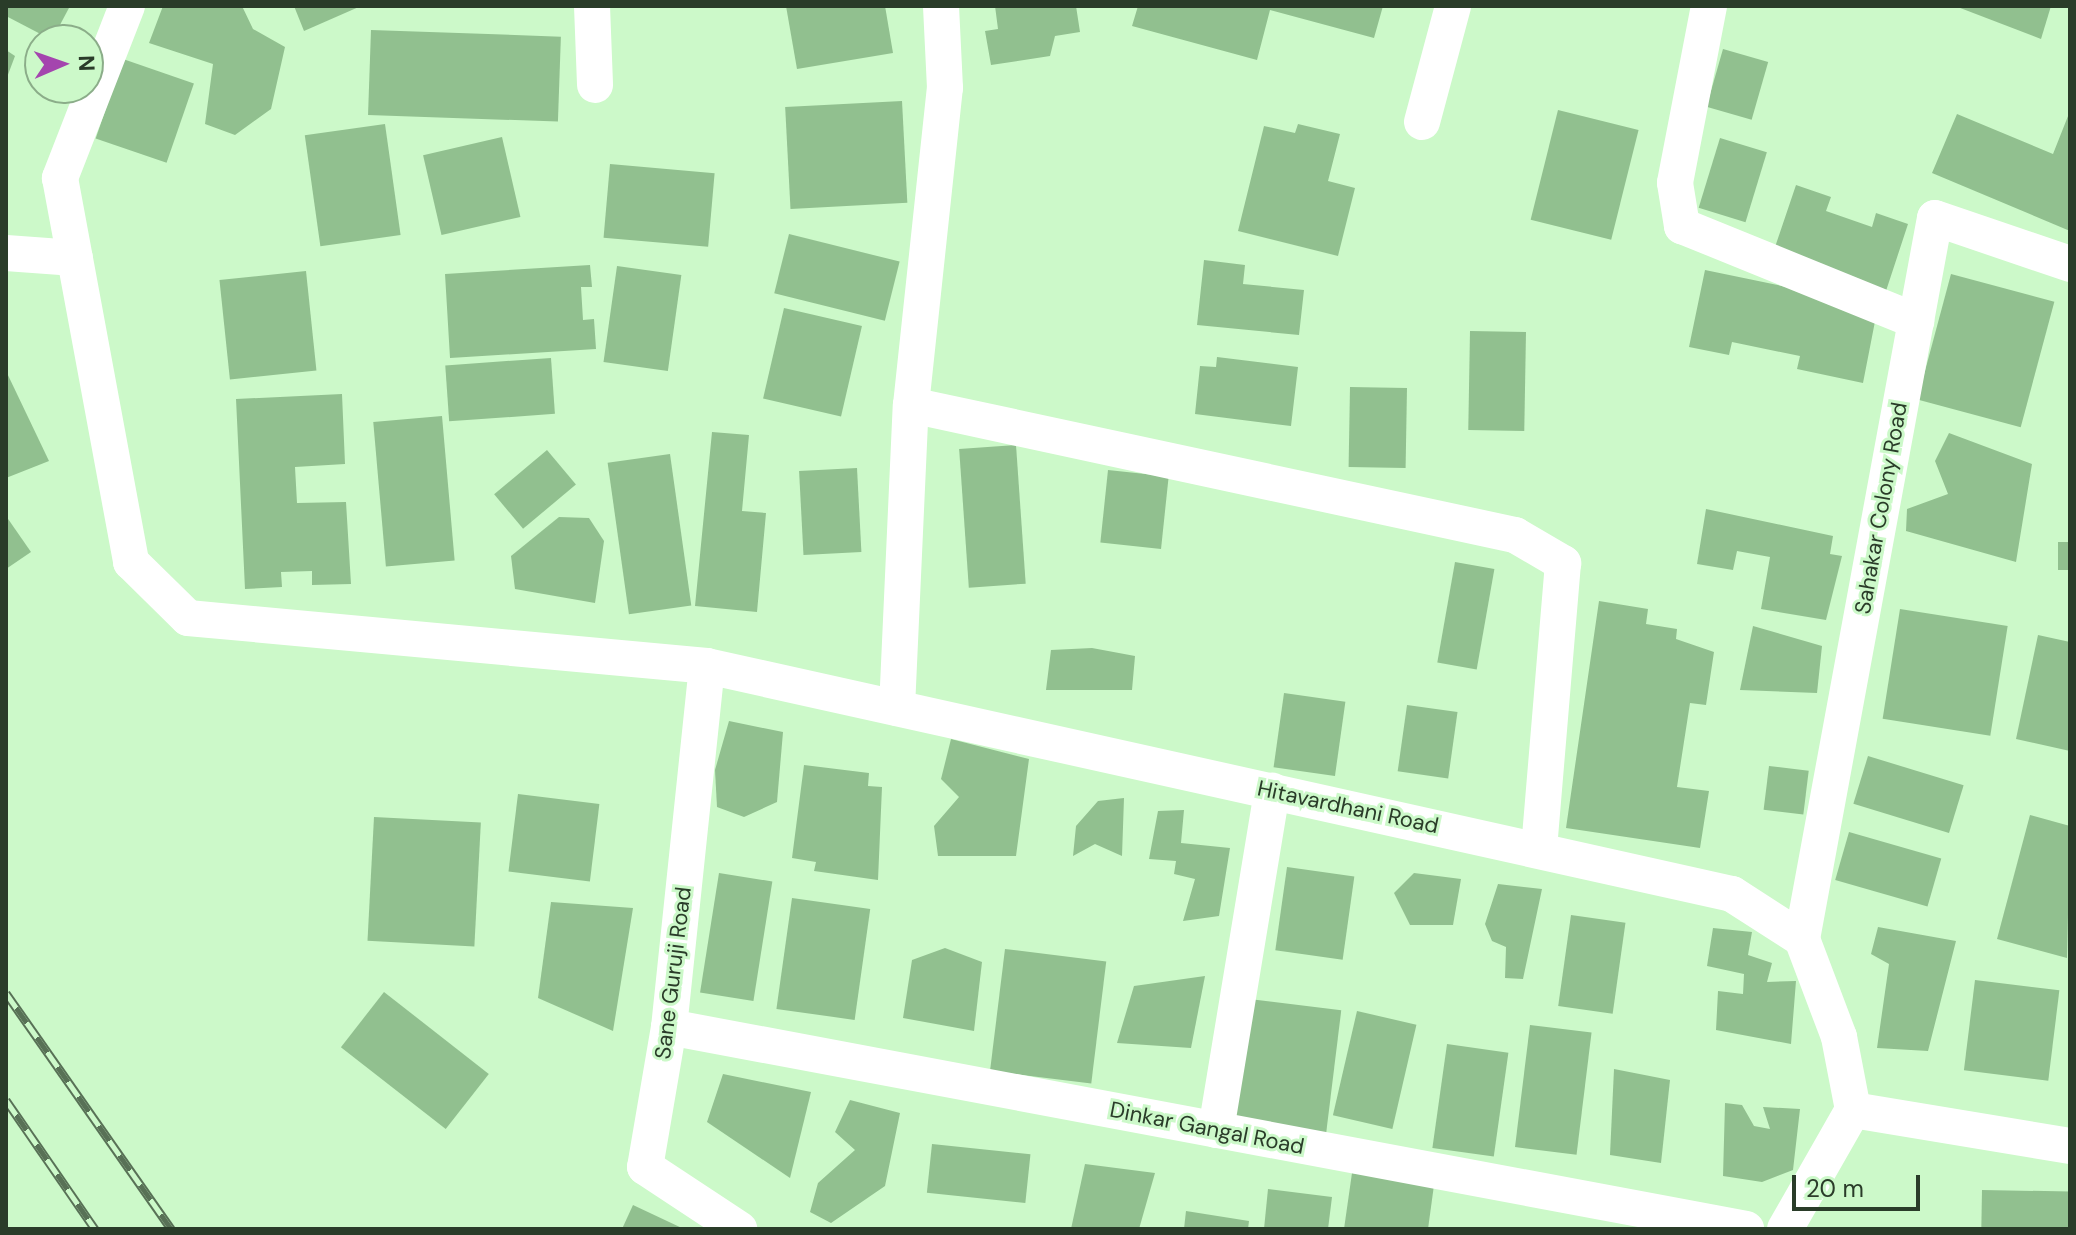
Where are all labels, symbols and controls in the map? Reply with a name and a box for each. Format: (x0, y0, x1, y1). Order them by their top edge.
north arrow (24, 24, 104, 104)
text: N (72, 55, 101, 72)
street label: Sahakar Colony Road (1849, 400, 1913, 616)
street label: Hitavardhani Road (1255, 775, 1441, 839)
street label: Sane Guruji Road (649, 885, 697, 1061)
street label: Dinkar Gangal Road (1108, 1096, 1306, 1160)
scale bar (1796, 1159, 1924, 1209)
text: 20 m (1806, 1173, 1864, 1204)

